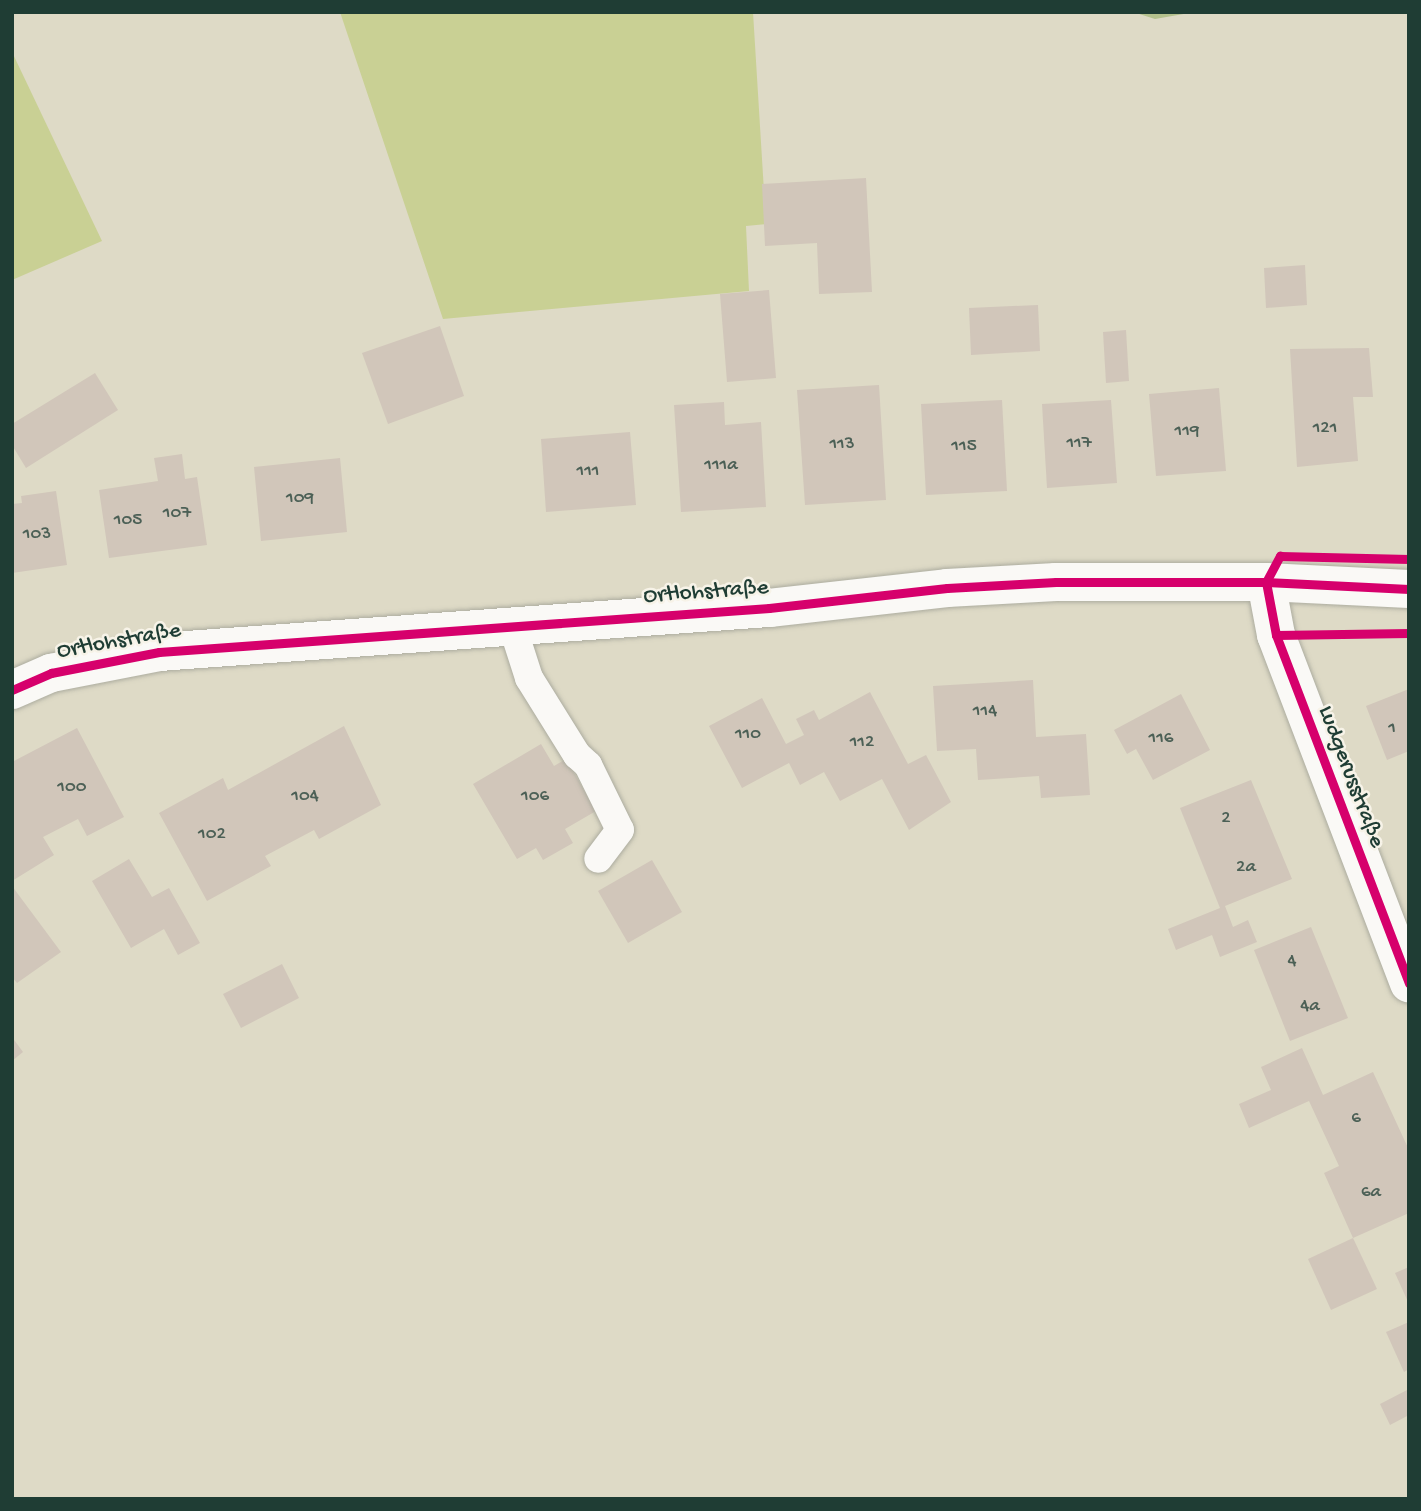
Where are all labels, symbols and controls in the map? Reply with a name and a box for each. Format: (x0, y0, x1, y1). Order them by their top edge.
house number: 121 (1313, 418, 1337, 440)
house number: 119 (1175, 421, 1199, 443)
house number: 117 (1066, 433, 1092, 455)
house number: 113 (829, 434, 855, 456)
house number: 115 (951, 436, 977, 458)
house number: 111a (704, 455, 738, 477)
house number: 111 (576, 461, 600, 483)
house number: 109 (286, 488, 314, 510)
house number: 107 (163, 503, 191, 525)
house number: 105 (114, 510, 142, 532)
house number: 103 (23, 524, 51, 546)
street label: Ortlohstraße (643, 575, 769, 611)
street label: Ortlohstraße (55, 618, 183, 666)
house number: 114 (973, 701, 997, 723)
street label: Ludgerusstraße (1310, 702, 1390, 852)
house number: 1 (1388, 718, 1396, 740)
house number: 110 (735, 724, 761, 746)
house number: 116 (1149, 728, 1173, 750)
house number: 112 (850, 732, 874, 754)
house number: 100 (57, 777, 87, 799)
house number: 104 (291, 786, 319, 808)
house number: 106 (521, 786, 549, 808)
house number: 2 (1221, 808, 1231, 830)
house number: 102 (198, 824, 226, 846)
house number: 2a (1236, 857, 1256, 879)
house number: 4 (1288, 951, 1296, 973)
house number: 4a (1300, 996, 1320, 1018)
house number: 6 (1351, 1108, 1361, 1130)
house number: 6a (1361, 1182, 1381, 1204)

